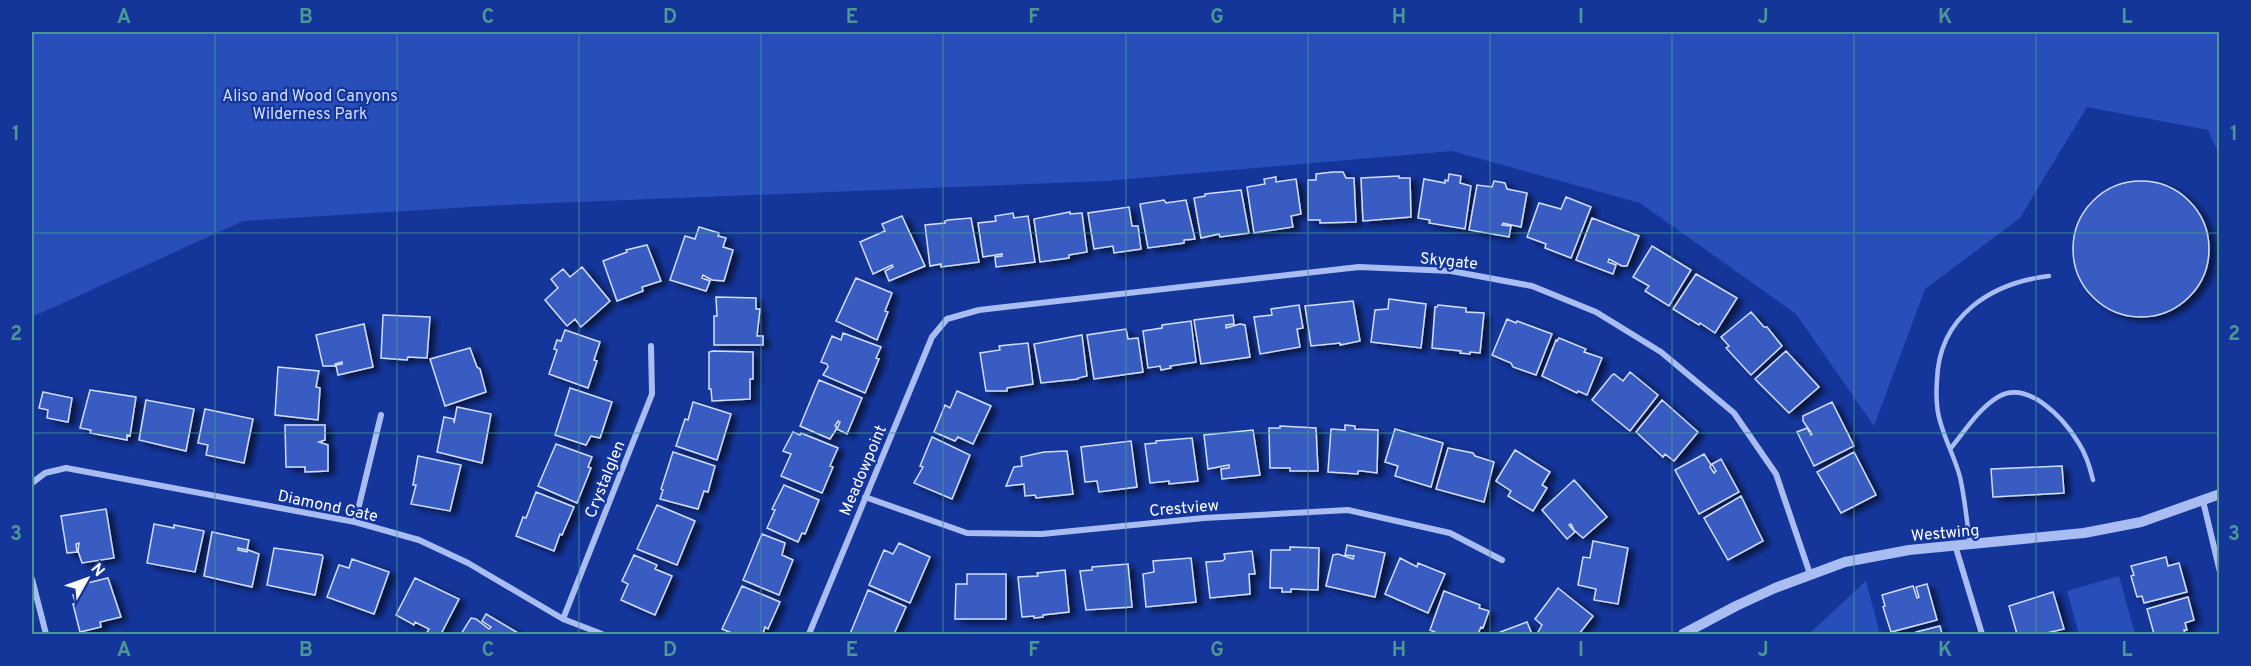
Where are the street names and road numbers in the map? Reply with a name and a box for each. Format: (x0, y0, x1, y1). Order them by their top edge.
street label: Skygate (1419, 249, 1479, 275)
street label: Meadowpoint (836, 423, 892, 519)
street label: Crystalglen (581, 438, 630, 521)
street label: Diamond Gate (276, 487, 380, 527)
street label: Crestview (1148, 496, 1220, 522)
street label: Westwing (1910, 521, 1980, 547)

